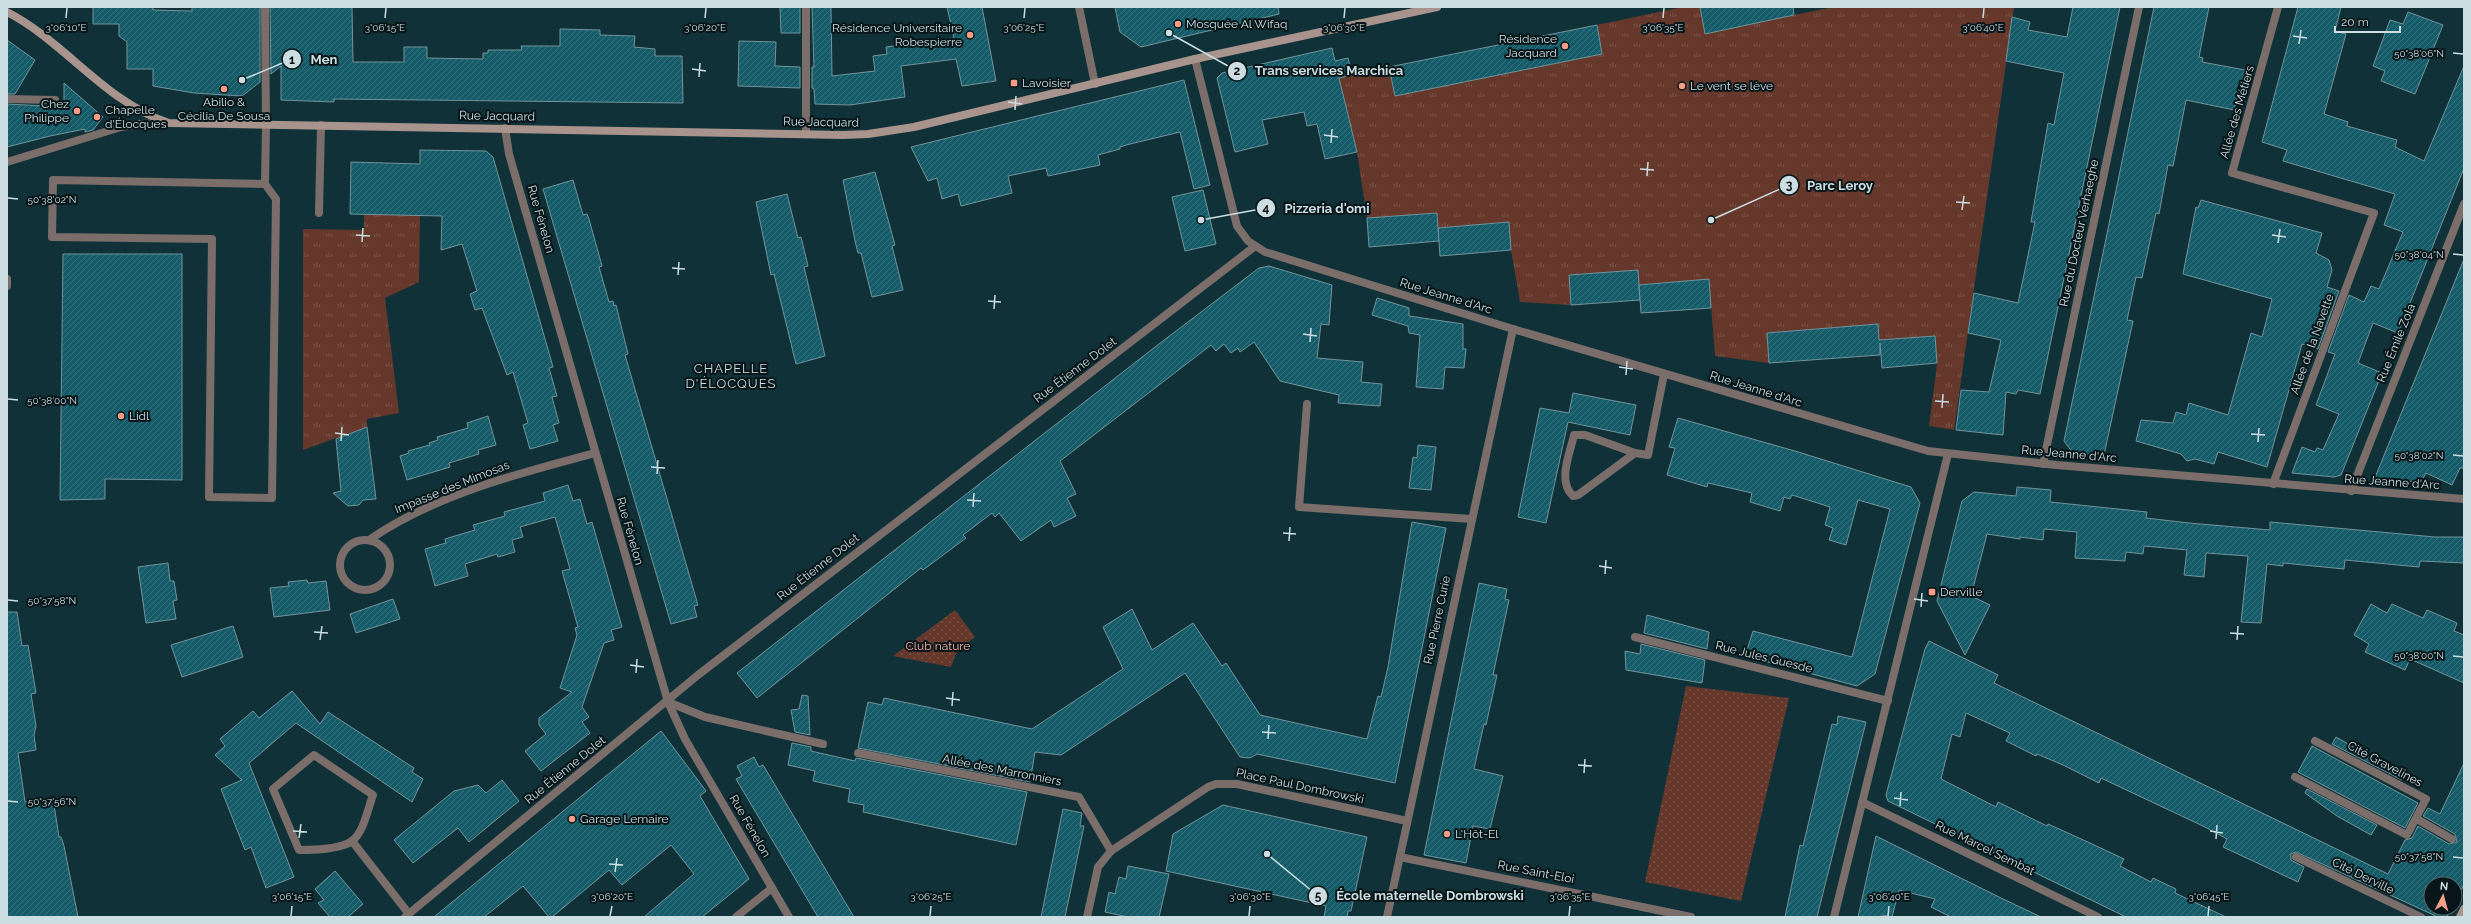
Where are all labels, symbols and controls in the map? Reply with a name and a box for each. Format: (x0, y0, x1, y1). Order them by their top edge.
scale bar (2335, 8, 2400, 34)
text: 20 m (2341, 15, 2369, 29)
place label: Mosquée Al Wifaq (1186, 17, 1287, 31)
marker: Mosquée Al Wifaq (1173, 19, 1183, 29)
place label: Résidence Universitaire Robespierre (832, 21, 962, 49)
text: 3°06'10"E (45, 22, 87, 33)
text: 3°06'15"E (365, 22, 405, 33)
text: 3°06'20"E (684, 22, 726, 33)
text: 3°06'25"E (1003, 22, 1045, 33)
text: 3°06'30"E (1323, 22, 1365, 33)
text: 3°06'35"E (1642, 22, 1684, 33)
text: 3°06'40"E (1962, 22, 2004, 33)
marker: Résidence Universitaire Robespierre (965, 30, 975, 40)
place label: Résidence Jacquard (1499, 32, 1557, 60)
marker: Résidence Jacquard (1560, 41, 1570, 51)
callout: Men (282, 47, 345, 72)
text: 50°38'06"N (2394, 48, 2444, 59)
text: Men (311, 52, 338, 67)
text: 1 (289, 53, 295, 67)
callout: Trans services Marchica (1227, 58, 1411, 83)
text: Trans services Marchica (1255, 63, 1404, 78)
text: 2 (1234, 64, 1241, 78)
street label: Allée des Métiers (2217, 64, 2257, 160)
place label: Lavoisier (1022, 76, 1072, 90)
marker: Lavoisier (1009, 78, 1019, 88)
place label: Le vent se lève (1690, 79, 1773, 93)
marker: Le vent se lève (1677, 81, 1687, 91)
marker: Abilio & Cécilia De Sousa (219, 84, 229, 94)
place label: Abilio & Cécilia De Sousa (178, 95, 270, 123)
place label: Chez Philippe (24, 97, 69, 125)
place label: Chapelle d'Élocques (105, 103, 167, 131)
marker: Chez Philippe (72, 106, 82, 116)
street label: Rue Jacquard (459, 108, 535, 124)
marker: Chapelle d'Élocques (92, 112, 102, 122)
street label: Rue Jacquard (783, 114, 859, 130)
street label: Rue du Docteur Verhaeghe (2057, 158, 2101, 308)
callout: Parc Leroy (1779, 173, 1881, 198)
text: 3 (1786, 178, 1793, 192)
text: Parc Leroy (1807, 178, 1873, 193)
street label: Rue Fénelon (525, 183, 557, 255)
text: 50°38'02"N (27, 194, 77, 205)
callout: Pizzeria d'omi (1256, 196, 1377, 221)
text: 4 (1263, 201, 1270, 215)
text: Pizzeria d'omi (1284, 201, 1370, 216)
text: 50°38'04"N (2394, 249, 2444, 260)
street label: Rue Jeanne d'Arc (1398, 275, 1494, 317)
street label: Allée de la Navette (2287, 292, 2337, 396)
street label: Rue Émile Zola (2374, 302, 2418, 384)
street label: Rue Étienne Dolet (1031, 334, 1119, 406)
district label: CHAPELLE D'ÉLOCQUES (686, 361, 776, 391)
street label: Rue Jeanne d'Arc (1708, 368, 1804, 410)
text: 50°38'00"N (27, 395, 77, 406)
place label: Lidl (129, 409, 150, 423)
marker: Lidl (116, 411, 126, 421)
street label: Rue Jeanne d'Arc (2021, 443, 2118, 465)
text: 50°38'02"N (2394, 450, 2444, 461)
street label: Impasse des Mimosas (393, 457, 512, 516)
street label: Rue Jeanne d'Arc (2344, 472, 2441, 492)
street label: Rue Fénelon (614, 495, 646, 567)
street label: Rue Étienne Dolet (774, 531, 862, 603)
street label: Rue Pierre Curie (1421, 575, 1453, 665)
place label: Derville (1940, 585, 1982, 599)
marker: Derville (1927, 587, 1937, 597)
text: 50°37'58"N (28, 595, 76, 606)
street label: Rue Jules Guesde (1714, 638, 1814, 676)
park label: Club nature (906, 639, 970, 653)
text: 50°38'00"N (2394, 650, 2444, 661)
street label: Rue Étienne Dolet (522, 733, 608, 807)
street label: Cité Gravelines (2345, 738, 2425, 790)
street label: Allée des Marronniers (941, 752, 1063, 788)
street label: Place Paul Dombrowski (1235, 766, 1365, 806)
street label: Rue Fénelon (726, 792, 774, 860)
text: 50°37'56"N (28, 796, 76, 807)
place label: Garage Lemaire (580, 812, 669, 826)
marker: Garage Lemaire (567, 814, 577, 824)
street label: Rue Marcel Sembat (1933, 818, 2037, 878)
place label: L'Hôt-El (1455, 827, 1499, 841)
marker: L'Hôt-El (1442, 829, 1452, 839)
text: 50°37'58"N (2395, 851, 2443, 862)
street label: Cité Derville (2330, 855, 2396, 897)
street label: Rue Saint-Eloi (1497, 858, 1575, 886)
north arrow (2423, 876, 2463, 916)
text: N (2439, 880, 2449, 893)
callout: École maternelle Dombrowski (1308, 883, 1532, 908)
text: École maternelle Dombrowski (1336, 888, 1524, 903)
text: 5 (1315, 889, 1322, 903)
text: 3°06'15"E (272, 891, 312, 902)
text: 3°06'20"E (591, 891, 633, 902)
text: 3°06'25"E (910, 891, 952, 902)
text: 3°06'30"E (1229, 891, 1271, 902)
text: 3°06'35"E (1549, 891, 1591, 902)
text: 3°06'40"E (1868, 891, 1910, 902)
text: 3°06'45"E (2189, 891, 2229, 902)

